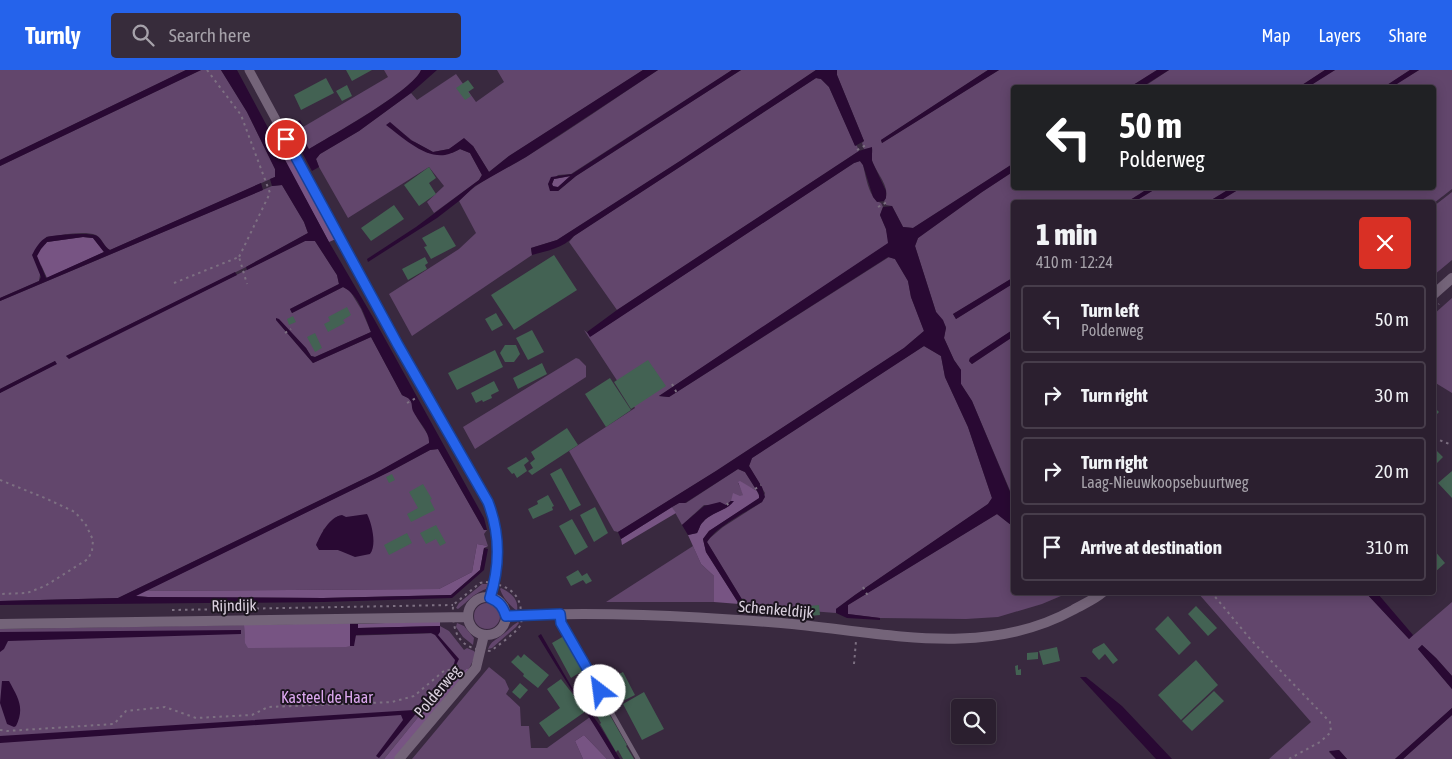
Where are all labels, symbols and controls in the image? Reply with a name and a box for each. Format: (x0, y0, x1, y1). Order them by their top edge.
search box (111, 13, 461, 58)
icon: search (129, 21, 157, 49)
text: Turnly (25, 22, 81, 49)
text: Search here (169, 24, 251, 46)
text: Map (1261, 25, 1290, 46)
text: Layers (1318, 25, 1361, 46)
text: Share (1389, 25, 1427, 46)
icon: left (1036, 105, 1101, 170)
text: 50 m (1119, 105, 1182, 145)
pin (265, 118, 307, 160)
icon: arrive (272, 125, 300, 153)
text: Polderweg (1119, 146, 1205, 172)
text: 1 min (1036, 217, 1097, 251)
button: close (1359, 217, 1411, 269)
text: 410 m · 12:24 (1036, 253, 1113, 271)
text: Turn left (1081, 299, 1139, 321)
icon: left (1038, 305, 1066, 333)
text: 50 m (1375, 308, 1409, 330)
text: Polderweg (1081, 321, 1143, 339)
icon: right (1038, 381, 1066, 409)
text: Turn right (1081, 384, 1148, 406)
text: 30 m (1375, 384, 1409, 406)
text: Turn right (1081, 451, 1148, 473)
icon: right (1038, 457, 1066, 485)
text: 20 m (1375, 460, 1409, 482)
text: Laag-Nieuwkoopsebuurtweg (1081, 473, 1249, 491)
icon: arrive (1038, 533, 1066, 561)
text: Arrive at destination (1081, 536, 1222, 558)
text: 310 m (1366, 536, 1409, 558)
street label: Rijndijk (211, 596, 257, 615)
street label: Schenkeldijk (738, 597, 814, 622)
street label: Polderweg (410, 661, 465, 721)
position arrow (573, 664, 625, 716)
park label: Kasteel de Haar (281, 688, 373, 706)
map controls (951, 699, 996, 744)
button: search (951, 699, 996, 744)

